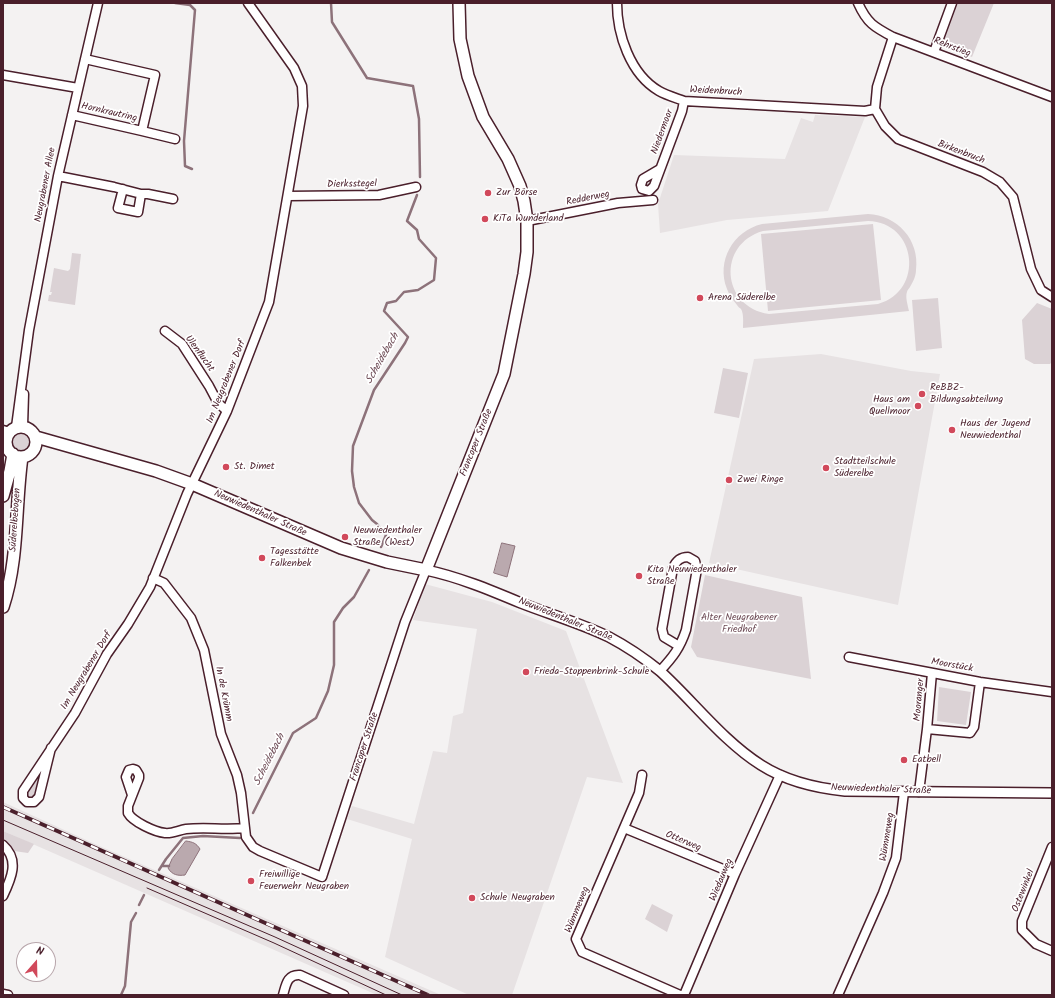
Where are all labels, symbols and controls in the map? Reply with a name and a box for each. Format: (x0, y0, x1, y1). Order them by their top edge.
street label: Rehrstieg (932, 35, 972, 61)
street label: Weidenbruch (689, 85, 743, 99)
street label: Hornkrautring (80, 101, 138, 125)
street label: Niedermoor (649, 108, 677, 156)
street label: Birkenbruch (936, 138, 986, 168)
street label: Neugrabener Allee (33, 147, 59, 223)
street label: Dierksstegel (327, 179, 377, 191)
place label: Zur Börse (496, 187, 537, 199)
marker: Zur Börse (483, 188, 493, 198)
street label: Redderweg (565, 189, 611, 209)
place label: KiTa Wunderland (493, 213, 564, 225)
marker: KiTa Wunderland (480, 214, 490, 224)
place label: Arena Süderelbe (708, 292, 776, 304)
marker: Arena Süderelbe (695, 293, 705, 303)
water label: Scheidebach (363, 331, 403, 387)
street label: Ulenflucht (182, 333, 216, 375)
street label: Im Neugrabener Dorf (205, 339, 249, 425)
place label: ReBBZ- Bildungsabteilung (930, 382, 1003, 406)
marker: ReBBZ- Bildungsabteilung (917, 389, 927, 399)
place label: Haus am Quellmoor (869, 394, 910, 418)
marker: Haus am Quellmoor (913, 401, 923, 411)
street label: Francoper Straße (458, 408, 496, 478)
place label: Haus der Jugend Neuwiedenthal (960, 418, 1030, 442)
marker: Haus der Jugend Neuwiedenthal (947, 425, 957, 435)
place label: Stadtteilschule Süderelbe (834, 456, 896, 480)
place label: St. Dimet (234, 461, 275, 473)
marker: St. Dimet (221, 462, 231, 472)
marker: Stadtteilschule Süderelbe (821, 463, 831, 473)
place label: Zwei Ringe (737, 474, 784, 486)
marker: Zwei Ringe (724, 475, 734, 485)
street label: Süderelbebogen (8, 488, 24, 552)
street label: Neuwiedenthaler Straße (212, 488, 308, 540)
place label: Neuwiedenthaler Straße (West) (353, 525, 422, 548)
marker: Neuwiedenthaler Straße (West) (340, 532, 350, 542)
place label: Tagesstätte Falkenbek (270, 546, 319, 570)
marker: Tagesstätte Falkenbek (257, 553, 267, 563)
place label: Kita Neuwiedenthaler Straße (647, 564, 737, 588)
marker: Kita Neuwiedenthaler Straße (634, 571, 644, 581)
street label: Neuwiedenthaler Straße (516, 596, 614, 644)
park label: Alter Neugrabener Friedhof (701, 612, 777, 636)
street label: Im Neugrabener Dorf (59, 630, 115, 712)
street label: Moorstück (930, 656, 974, 676)
street label: In de Krümm (212, 665, 234, 723)
place label: Frieda-Stoppenbrink-Schule (534, 666, 649, 678)
marker: Frieda-Stoppenbrink-Schule (521, 667, 531, 677)
street label: Mooranger (912, 678, 928, 722)
street label: Francoper Straße (348, 711, 382, 783)
water label: Scheidebach (251, 732, 289, 788)
place label: Eatbell (912, 754, 941, 766)
marker: Eatbell (899, 755, 909, 765)
street label: Neuwiedenthaler Straße (831, 782, 931, 798)
street label: Wümmeweg (878, 812, 898, 862)
street label: Otterweg (663, 829, 703, 855)
street label: Wiedauweg (708, 857, 736, 903)
street label: Ostewinkel (1010, 868, 1038, 914)
place label: Freiwillige Feuerwehr Neugraben (259, 869, 349, 892)
marker: Freiwillige Feuerwehr Neugraben (246, 876, 256, 886)
street label: Wümmeweg (563, 885, 593, 935)
place label: Schule Neugraben (480, 892, 555, 904)
marker: Schule Neugraben (467, 893, 477, 903)
north arrow (16, 942, 56, 982)
text: N (33, 942, 46, 961)

